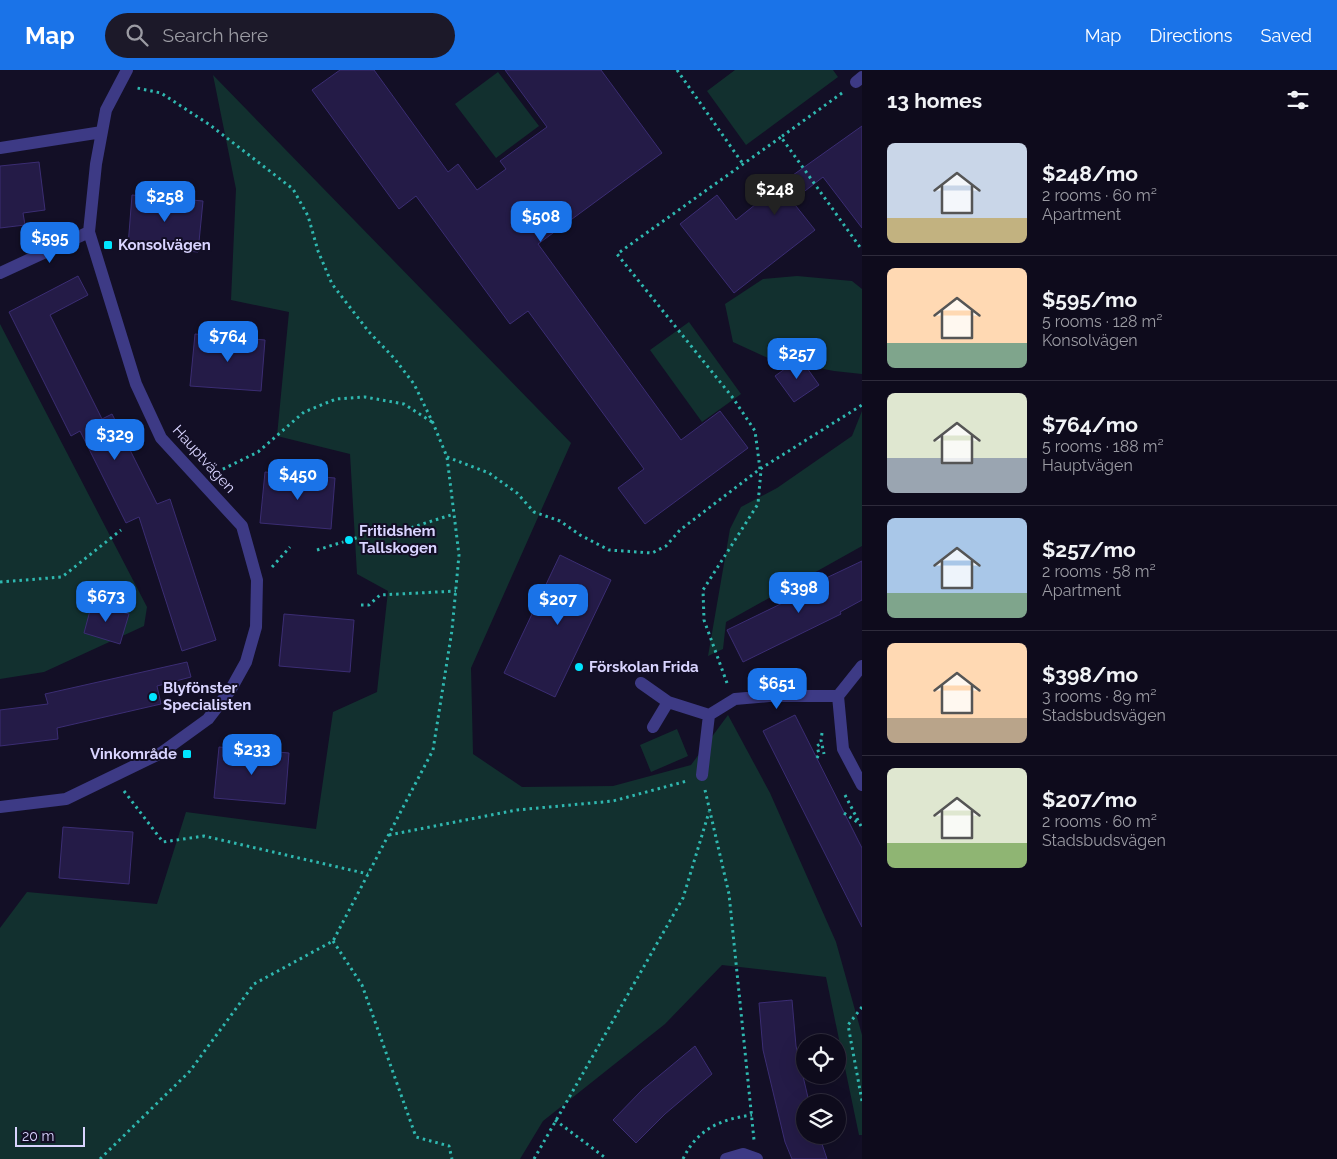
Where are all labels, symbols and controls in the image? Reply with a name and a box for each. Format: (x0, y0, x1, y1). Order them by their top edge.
search box (105, 13, 455, 58)
text: Map (25, 21, 75, 50)
icon: search (123, 21, 151, 49)
text: Search here (163, 24, 268, 46)
text: Map (1085, 25, 1121, 46)
text: Directions (1149, 25, 1233, 46)
text: Saved (1261, 25, 1312, 46)
icon: filters (1284, 86, 1312, 114)
text: 13 homes (887, 88, 982, 113)
text: $248/mo (1042, 161, 1138, 186)
icon: home (927, 163, 987, 223)
pin: $248 (745, 174, 805, 216)
pin: $258 (135, 180, 195, 223)
text: $248 (756, 180, 794, 199)
text: 2 rooms · 60 m² (1042, 186, 1157, 205)
text: $258 (146, 187, 184, 206)
pin: $508 (511, 200, 571, 243)
text: Apartment (1042, 205, 1121, 224)
text: $508 (522, 207, 560, 226)
pin: $595 (20, 222, 80, 264)
text: $595 (31, 228, 69, 247)
place label: Konsolvägen (118, 236, 211, 254)
marker: Konsolvägen (102, 239, 114, 251)
text: $595/mo (1042, 287, 1137, 312)
icon: home (927, 288, 987, 348)
text: 5 rooms · 128 m² (1042, 312, 1162, 331)
pin: $764 (198, 320, 258, 363)
text: $764 (209, 327, 247, 346)
text: Konsolvägen (1042, 331, 1138, 350)
pin: $257 (767, 338, 827, 380)
text: $257 (778, 344, 816, 363)
text: $764/mo (1042, 412, 1138, 437)
icon: home (927, 413, 987, 473)
pin: $329 (85, 418, 145, 461)
street label: Hauptvägen (169, 421, 239, 497)
text: $329 (96, 425, 134, 444)
text: 5 rooms · 188 m² (1042, 437, 1164, 456)
text: Hauptvägen (1042, 456, 1133, 475)
pin: $450 (268, 458, 328, 501)
text: $450 (279, 465, 317, 484)
place label: Fritidshem Tallskogen (359, 522, 437, 557)
marker: Fritidshem Tallskogen (343, 534, 355, 546)
text: $257/mo (1042, 537, 1136, 562)
icon: home (927, 538, 987, 598)
text: 2 rooms · 58 m² (1042, 562, 1156, 581)
pin: $398 (769, 572, 829, 614)
text: $398 (780, 578, 818, 597)
pin: $673 (76, 580, 136, 623)
text: Apartment (1042, 581, 1121, 600)
pin: $207 (528, 584, 588, 626)
text: $673 (87, 587, 125, 606)
text: $207 (539, 590, 577, 609)
place label: Förskolan Frida (589, 658, 699, 676)
marker: Förskolan Frida (573, 661, 585, 673)
text: $398/mo (1042, 662, 1138, 687)
icon: home (927, 663, 987, 723)
pin: $651 (747, 668, 807, 710)
text: $651 (759, 674, 795, 693)
place label: Blyfönster Specialisten (163, 679, 251, 714)
text: 3 rooms · 89 m² (1042, 687, 1157, 706)
marker: Blyfönster Specialisten (147, 691, 159, 703)
text: Stadsbudsvägen (1042, 706, 1166, 725)
pin: $233 (222, 734, 282, 776)
text: $233 (233, 740, 271, 759)
place label: Vinkområde (90, 745, 177, 763)
marker: Vinkområde (181, 748, 193, 760)
text: $207/mo (1042, 787, 1137, 812)
icon: home (927, 788, 987, 848)
text: 2 rooms · 60 m² (1042, 812, 1157, 831)
text: Stadsbudsvägen (1042, 831, 1166, 850)
map controls (796, 1034, 846, 1144)
button: locate (796, 1034, 846, 1084)
button: layers (796, 1094, 846, 1144)
scale bar (15, 1124, 85, 1147)
text: 20 m (22, 1128, 54, 1144)

